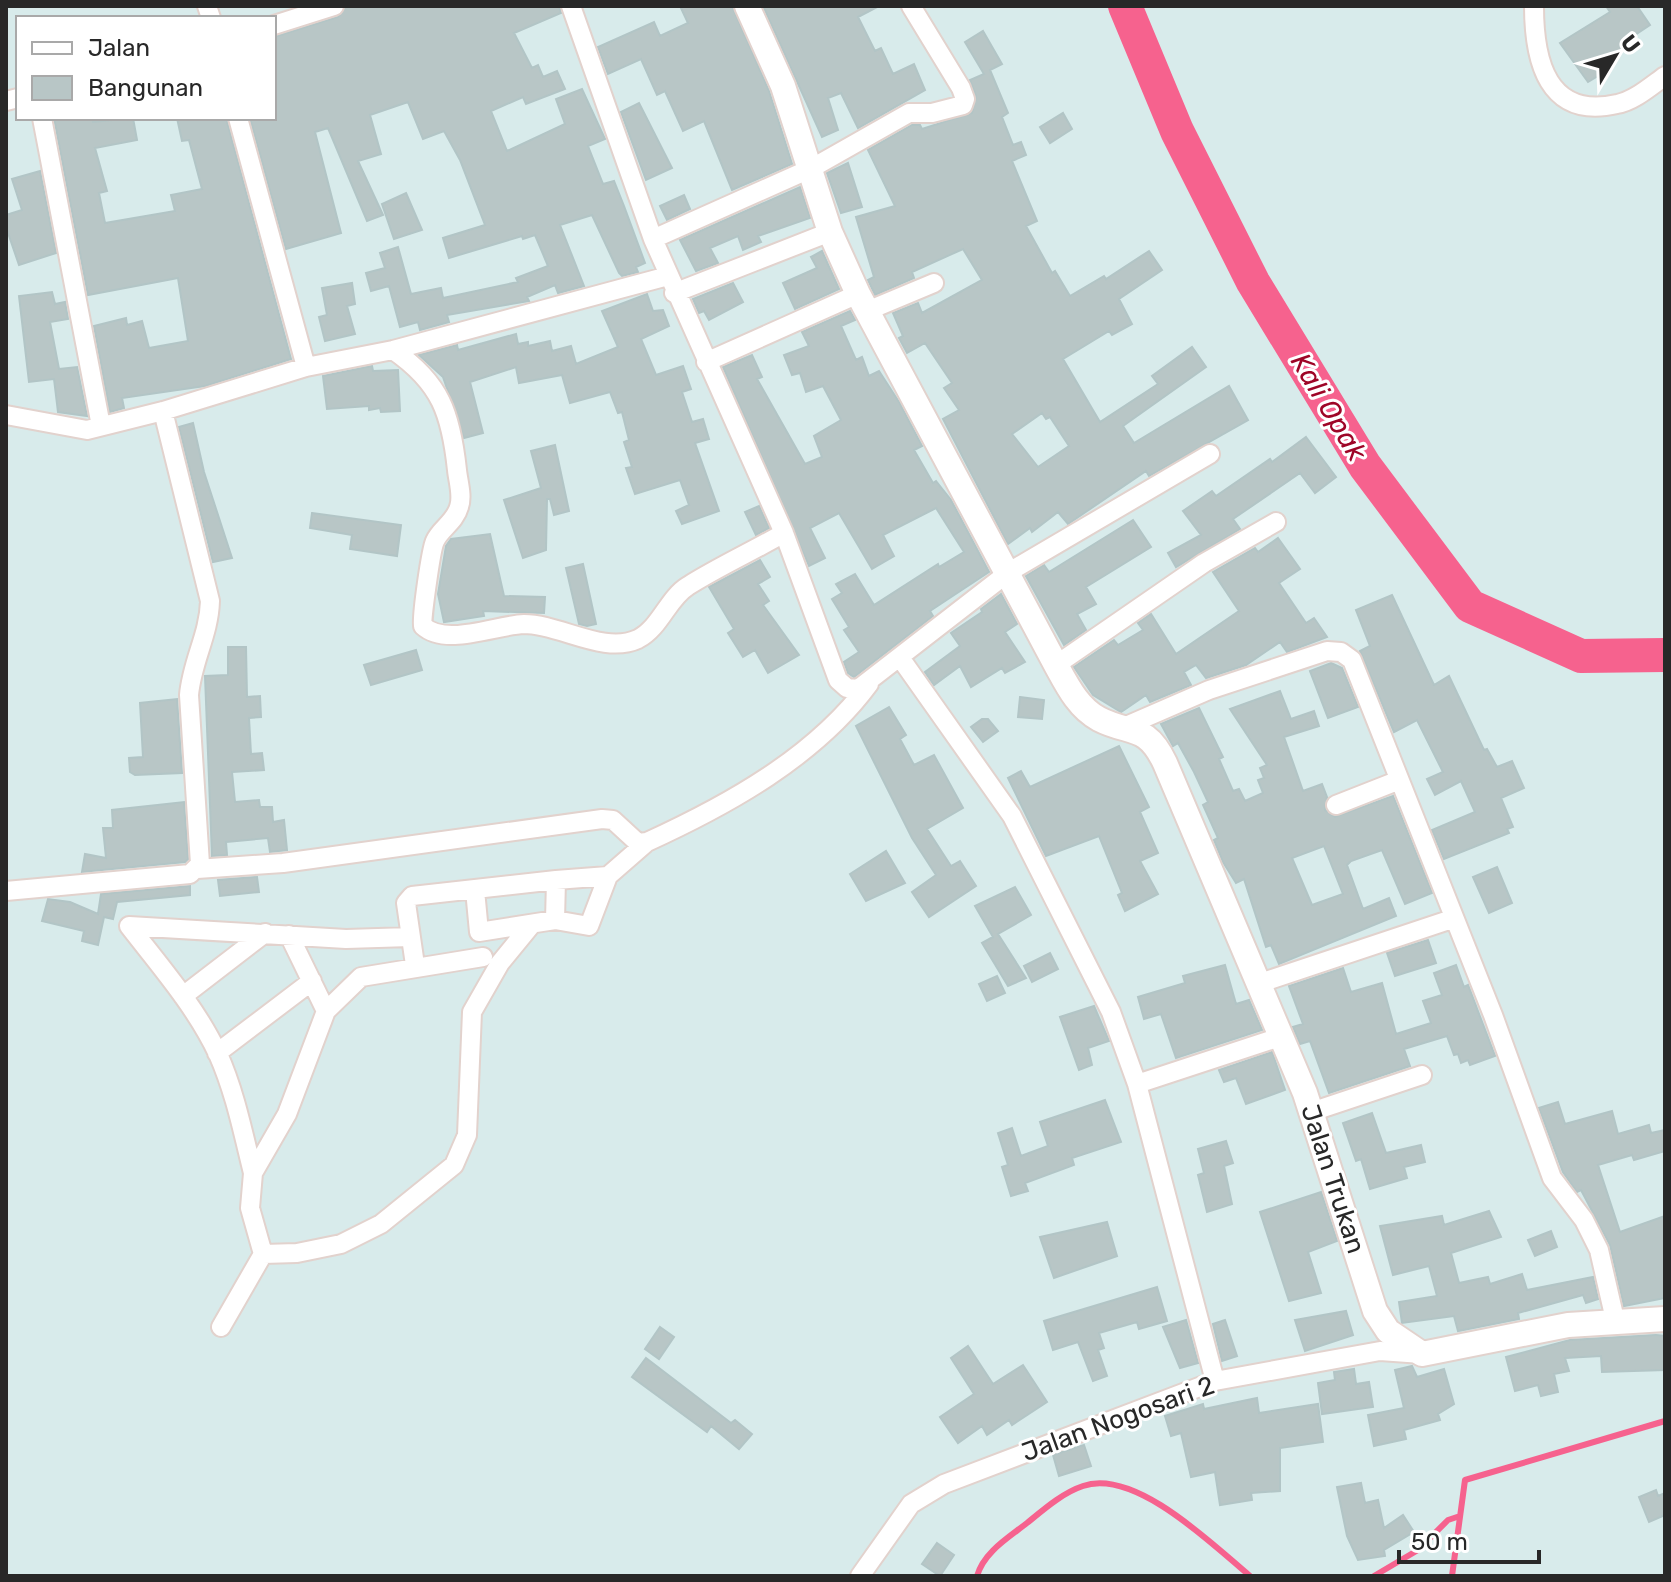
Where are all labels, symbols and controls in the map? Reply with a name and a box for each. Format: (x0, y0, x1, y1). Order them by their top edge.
legend (16, 16, 276, 120)
north arrow (1575, 16, 1655, 96)
text: U (1615, 29, 1646, 59)
text: Jalan (88, 34, 150, 62)
text: Bangunan (88, 74, 203, 102)
water label: Kali Opak (1284, 347, 1374, 467)
street label: Jalan Trukan (1294, 1101, 1372, 1257)
street label: Jalan Nogosari 2 (1018, 1370, 1218, 1468)
scale bar (1399, 1514, 1539, 1564)
text: 50 m (1411, 1528, 1468, 1556)

